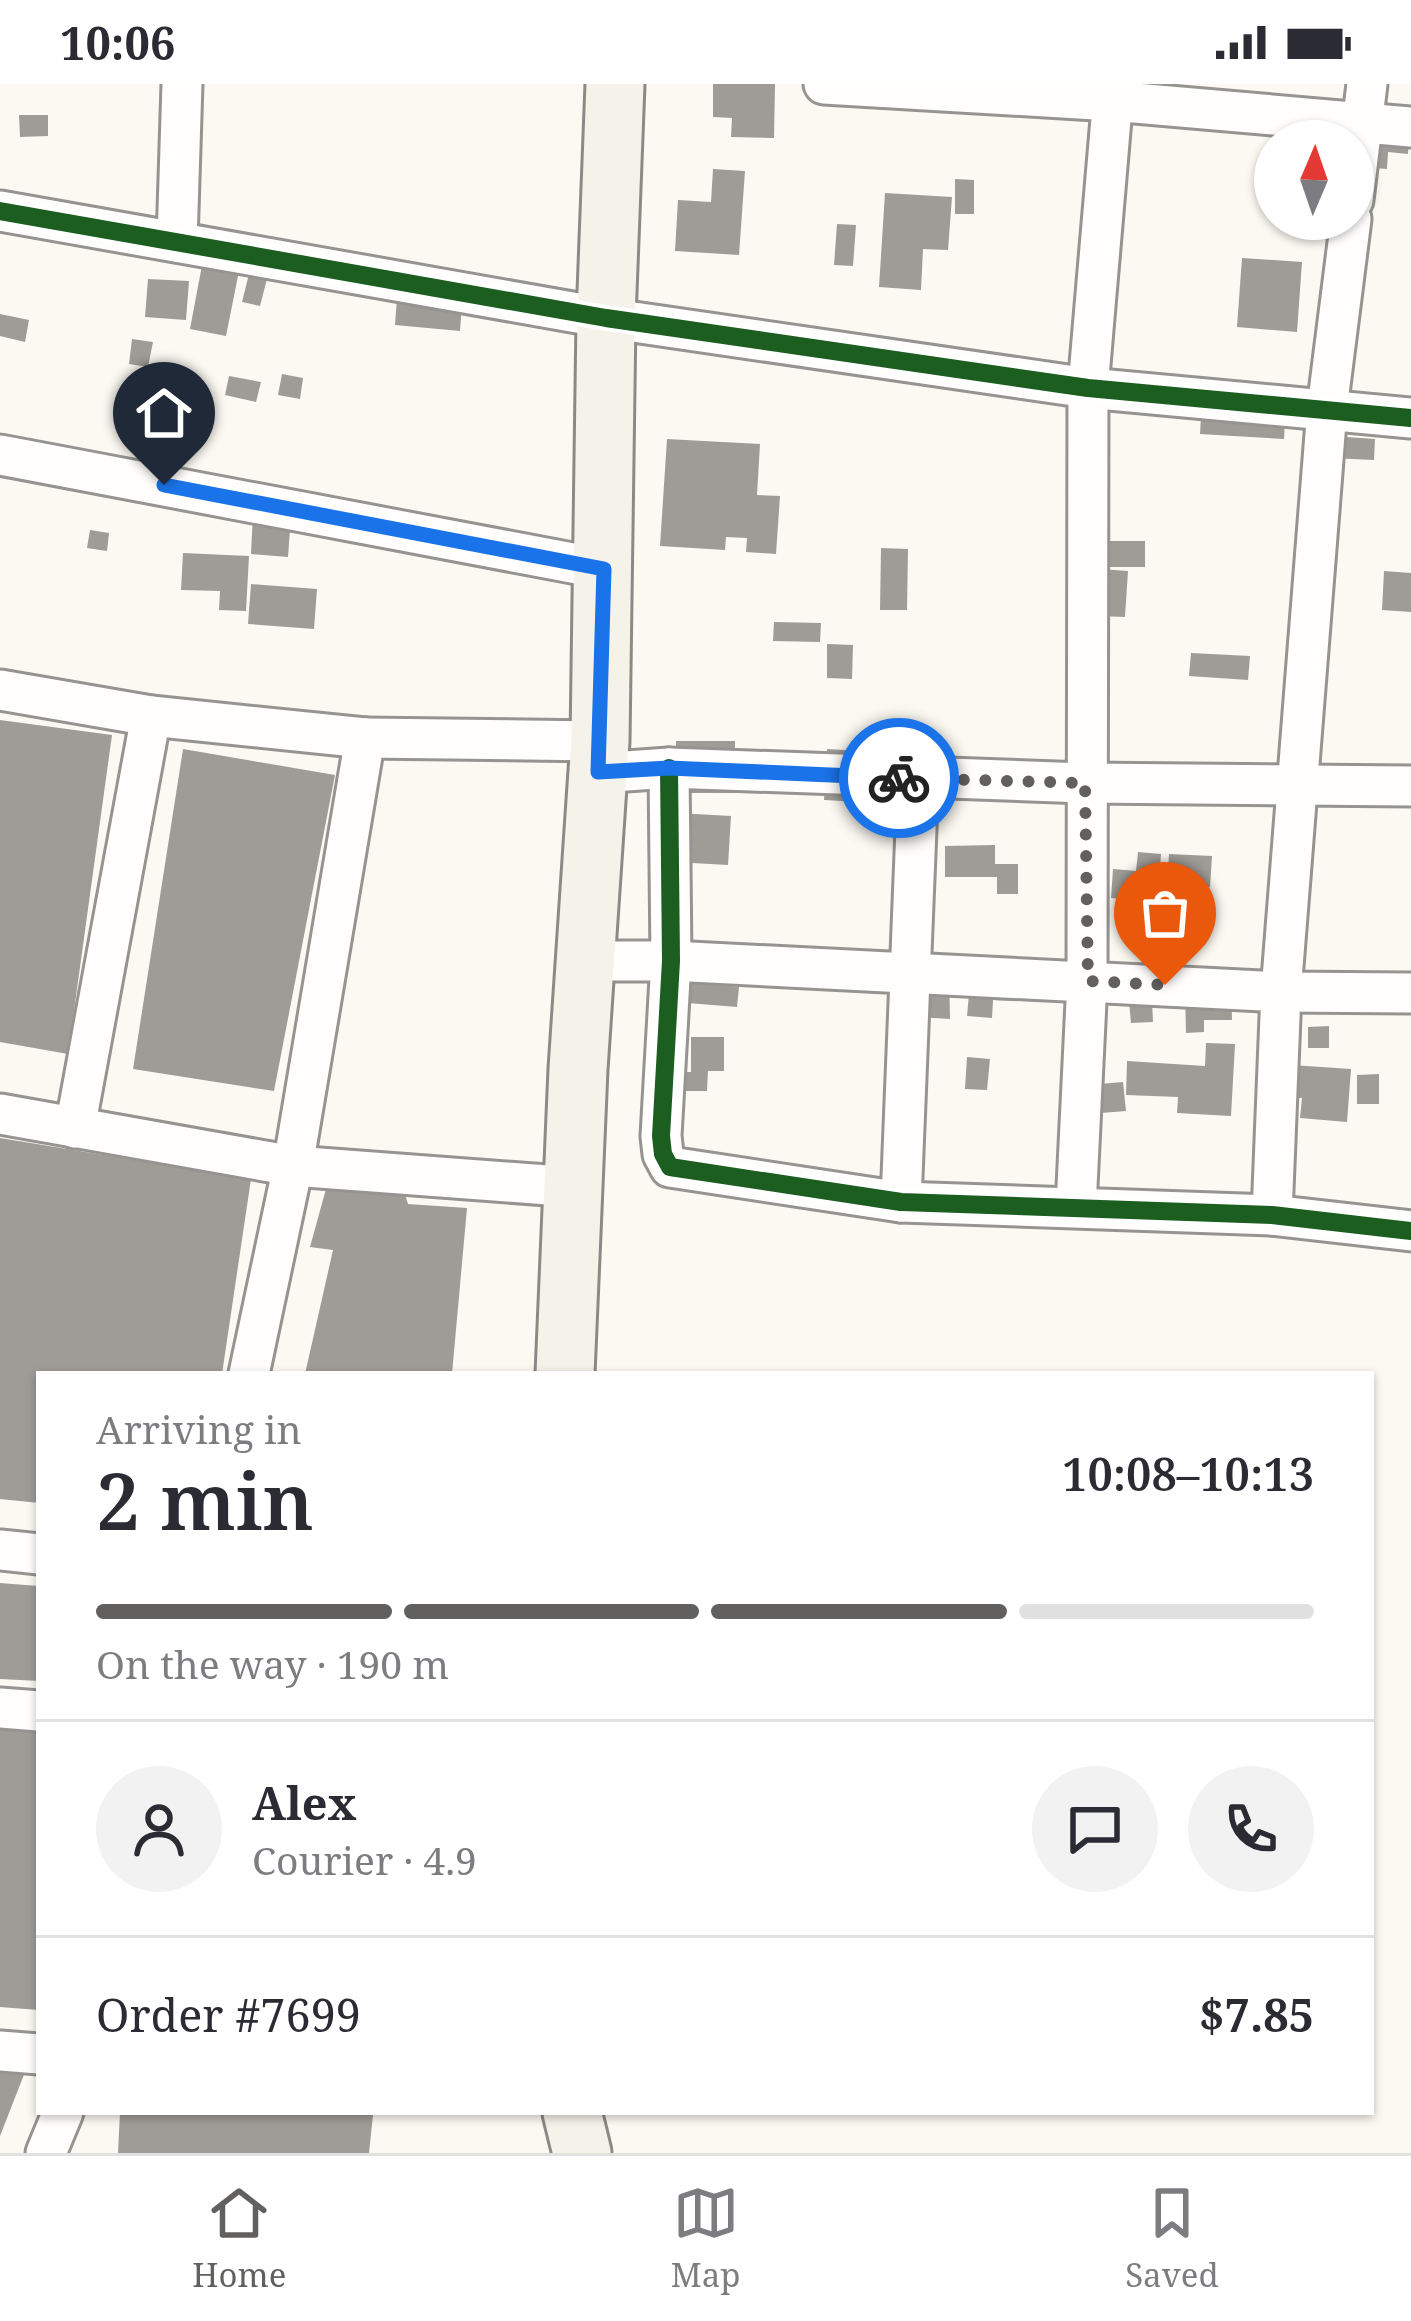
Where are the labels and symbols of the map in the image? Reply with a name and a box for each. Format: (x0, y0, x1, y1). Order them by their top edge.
north arrow (1254, 120, 1374, 240)
pin (113, 362, 215, 485)
courier (839, 718, 959, 838)
pin (1114, 862, 1216, 985)

